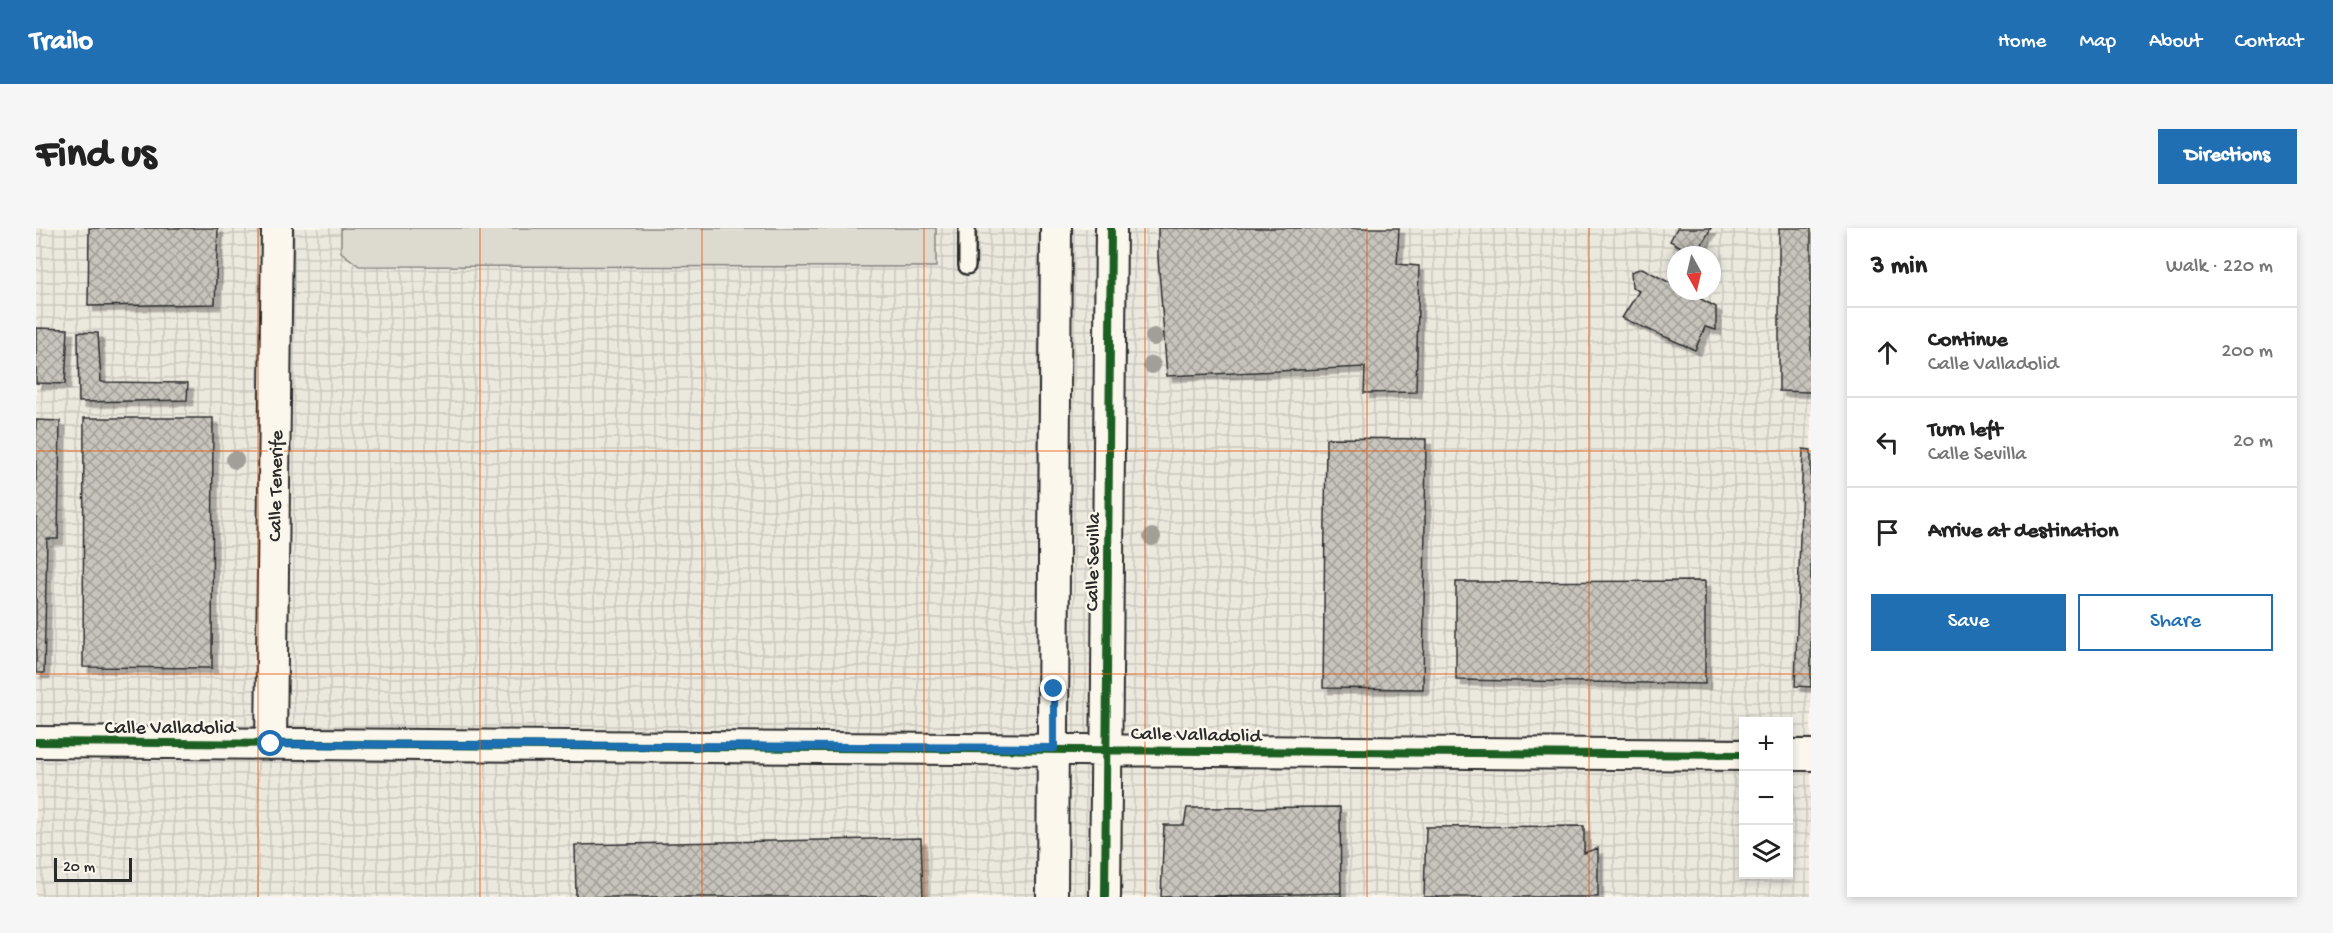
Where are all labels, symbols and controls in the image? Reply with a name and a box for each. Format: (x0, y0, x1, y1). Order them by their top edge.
text: Trailo (30, 26, 93, 59)
text: Home (1998, 30, 2046, 55)
text: Map (2079, 30, 2116, 55)
text: About (2149, 30, 2202, 55)
text: Contact (2235, 30, 2303, 55)
button: Directions (2158, 129, 2297, 184)
text: Find us (36, 132, 156, 181)
north arrow (1667, 246, 1721, 300)
text: 3 min (1871, 252, 1927, 283)
text: Walk · 220 m (2166, 256, 2273, 279)
text: Continue (1928, 328, 2008, 354)
icon: ahead (1871, 336, 1904, 369)
text: 200 m (2222, 341, 2273, 364)
text: Calle Valladolid (1928, 354, 2059, 377)
text: Turn left (1928, 418, 2002, 444)
icon: left (1871, 426, 1904, 459)
street label: Calle Tenerife (265, 429, 290, 542)
text: 20 m (2233, 431, 2273, 454)
text: Calle Sevilla (1928, 444, 2026, 467)
street label: Calle Sevilla (1082, 512, 1107, 611)
icon: arrive (1871, 516, 1904, 549)
text: Arrive at destination (1928, 519, 2118, 545)
button: Save (1871, 594, 2066, 651)
button: Share (2078, 594, 2273, 651)
route end (1040, 675, 1066, 701)
map controls (1739, 717, 1793, 879)
button: + (1739, 717, 1793, 771)
street label: Calle Valladolid (105, 718, 238, 741)
street label: Calle Valladolid (1130, 724, 1264, 749)
route start (257, 730, 283, 756)
button: − (1739, 771, 1793, 825)
button: layers (1739, 825, 1793, 879)
scale bar (54, 855, 132, 882)
text: 20 m (63, 859, 95, 878)

